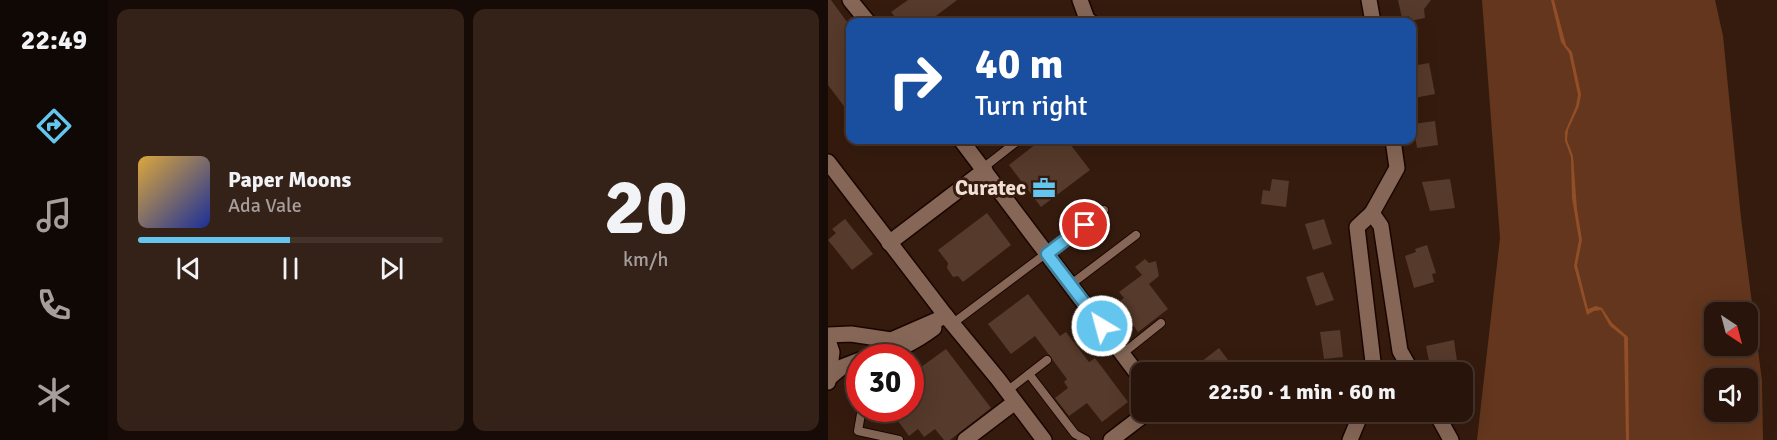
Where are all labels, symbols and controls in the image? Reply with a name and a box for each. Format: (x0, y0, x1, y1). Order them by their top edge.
text: 22:49 (21, 24, 87, 57)
text: 40 m (975, 39, 1064, 90)
icon: right (876, 42, 954, 120)
text: Turn right (975, 90, 1088, 123)
icon: directions (33, 105, 75, 147)
text: 20 (604, 160, 688, 256)
text: Paper Moons (228, 166, 351, 193)
place label: Curatec (955, 175, 1026, 201)
office icon: Curatec (1031, 175, 1057, 201)
text: Ada Vale (228, 193, 302, 218)
icon: music (33, 194, 75, 236)
pin (1059, 199, 1110, 250)
icon: arrive (1068, 208, 1101, 241)
text: km/h (623, 247, 668, 272)
icon: previous (172, 252, 205, 285)
icon: pause (274, 252, 307, 285)
icon: next (375, 252, 408, 285)
icon: phone (33, 284, 75, 326)
position arrow (1070, 294, 1134, 358)
north arrow (1704, 302, 1758, 356)
map controls (1704, 302, 1758, 422)
speed limit sign: 30 (846, 344, 924, 422)
button: sound (1704, 368, 1758, 422)
icon: climate (33, 374, 75, 416)
text: 22:50 · 1 min · 60 m (1208, 378, 1396, 405)

